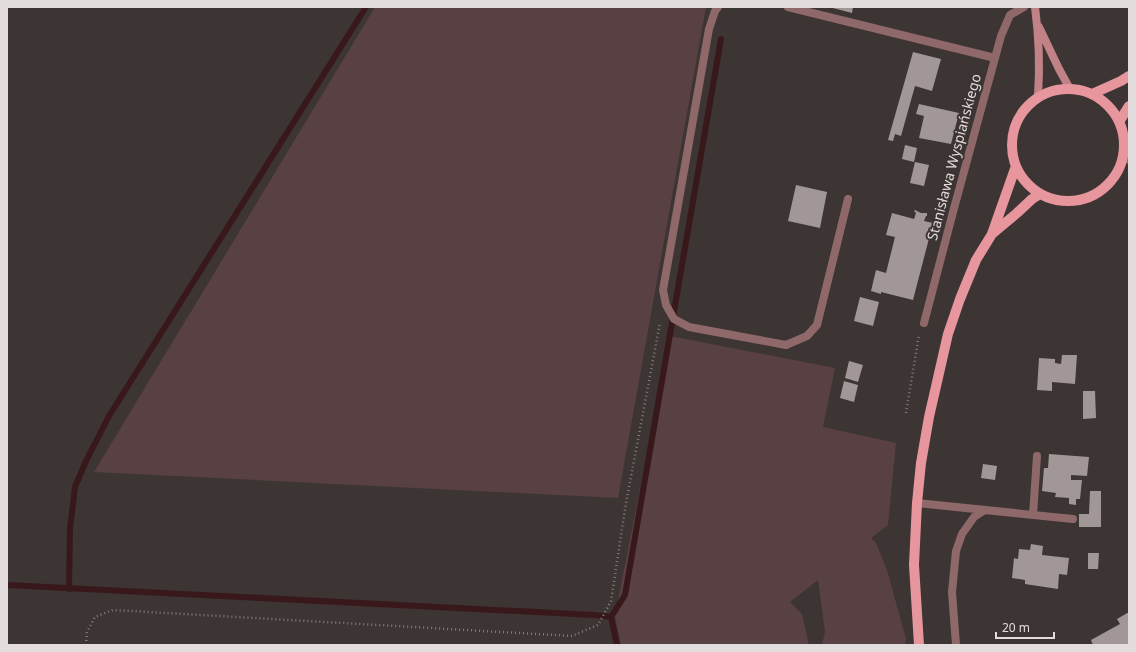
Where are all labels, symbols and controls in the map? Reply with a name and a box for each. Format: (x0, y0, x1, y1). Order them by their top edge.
street label: Stanisława Wyspiańskiego (922, 71, 985, 242)
scale bar (996, 614, 1054, 640)
text: 20 m (1002, 619, 1030, 636)

